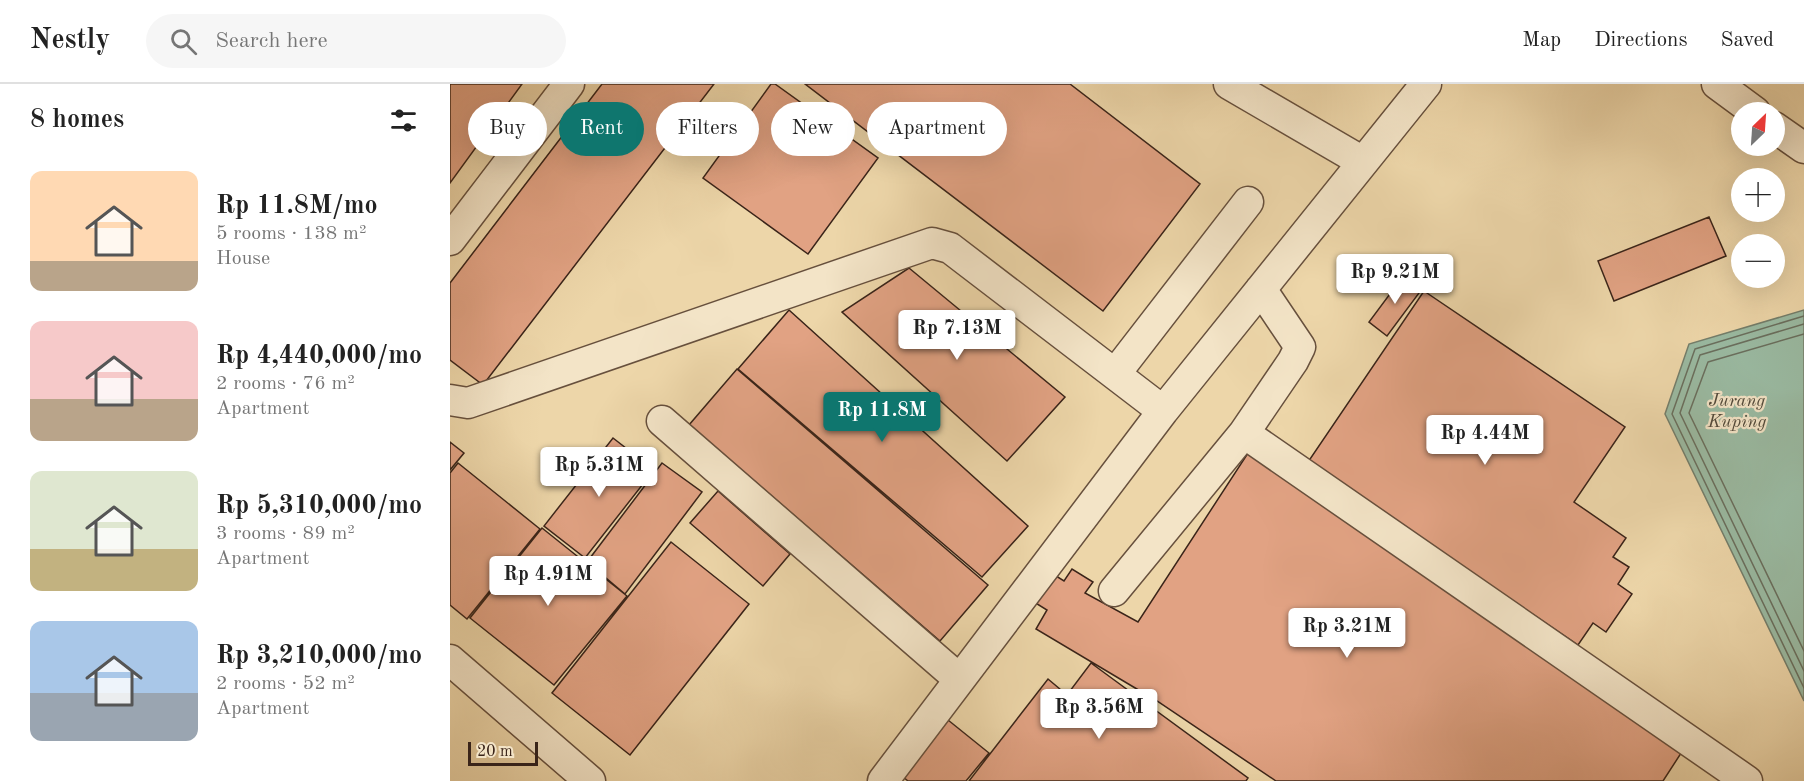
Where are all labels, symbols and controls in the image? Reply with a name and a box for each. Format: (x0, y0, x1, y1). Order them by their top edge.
search box (146, 14, 566, 68)
icon: search (167, 25, 200, 58)
text: Nestly (30, 27, 110, 55)
text: Search here (215, 30, 328, 52)
text: Map (1522, 30, 1561, 51)
text: Directions (1594, 30, 1688, 51)
text: Saved (1721, 30, 1774, 51)
chip: Buy (468, 102, 547, 156)
chip: Rent (559, 102, 644, 156)
chip: Filters (656, 102, 759, 156)
chip: New (771, 102, 855, 156)
chip: Apartment (867, 102, 1007, 156)
north arrow (1731, 102, 1785, 156)
map controls (1731, 102, 1785, 288)
icon: filters (387, 104, 420, 137)
text: 8 homes (30, 107, 124, 133)
button: + (1731, 168, 1785, 222)
text: Rp 11.8M/mo (216, 193, 378, 219)
icon: home (78, 195, 150, 267)
text: 5 rooms · 138 m² (216, 224, 366, 244)
button: − (1731, 234, 1785, 288)
text: House (216, 249, 270, 269)
pin: Rp 9.21M (1333, 254, 1457, 305)
text: Rp 9.21M (1350, 263, 1440, 283)
pin: Rp 7.13M (895, 310, 1019, 361)
text: Rp 7.13M (912, 319, 1002, 339)
text: Rp 4,440,000/mo (216, 343, 422, 369)
icon: home (78, 345, 150, 417)
text: 2 rooms · 76 m² (216, 374, 355, 394)
pin: Rp 11.8M (820, 392, 944, 443)
water label: Jurang Kuping (1707, 392, 1767, 431)
text: Apartment (216, 399, 310, 419)
text: Rp 11.8M (837, 401, 927, 421)
pin: Rp 4.44M (1423, 415, 1547, 466)
text: Rp 4.44M (1440, 424, 1530, 444)
pin: Rp 5.31M (537, 447, 661, 498)
text: Rp 5.31M (554, 456, 644, 476)
text: Rp 5,310,000/mo (216, 493, 422, 519)
icon: home (78, 495, 150, 567)
text: 3 rooms · 89 m² (216, 524, 355, 544)
text: Apartment (216, 549, 310, 569)
pin: Rp 4.91M (486, 556, 610, 607)
text: Rp 4.91M (503, 565, 593, 585)
pin: Rp 3.21M (1285, 608, 1409, 659)
text: Rp 3.21M (1302, 617, 1392, 637)
text: Rp 3,210,000/mo (216, 643, 422, 669)
icon: home (78, 645, 150, 717)
text: 2 rooms · 52 m² (216, 674, 355, 694)
pin: Rp 3.56M (1037, 689, 1161, 740)
text: Rp 3.56M (1054, 698, 1144, 718)
text: Apartment (216, 699, 310, 719)
scale bar (468, 739, 538, 766)
text: 20 m (477, 744, 513, 760)

